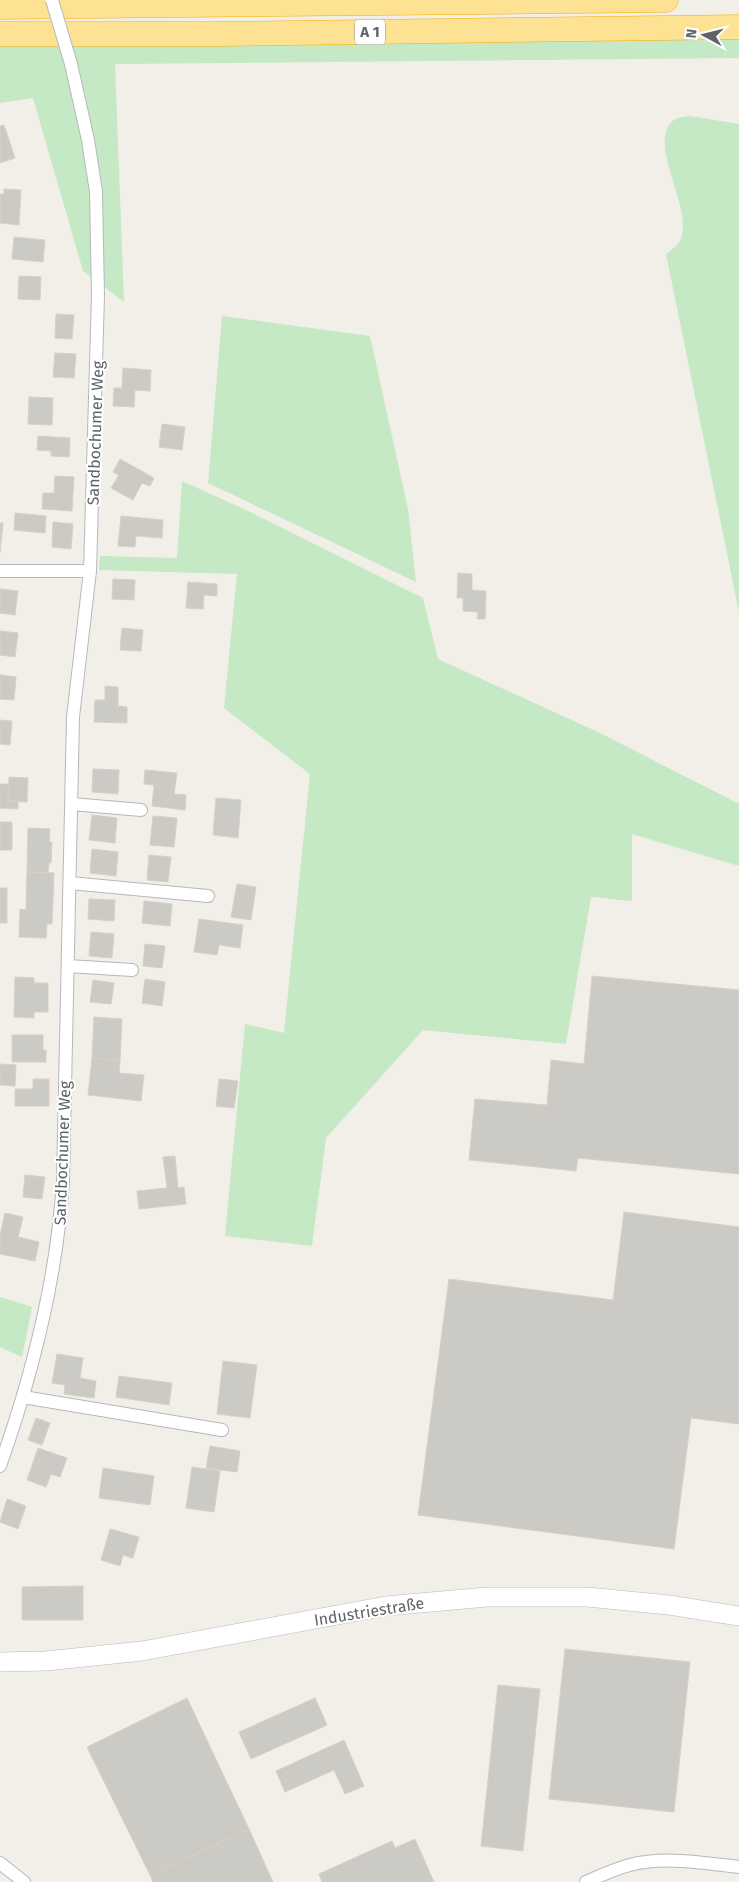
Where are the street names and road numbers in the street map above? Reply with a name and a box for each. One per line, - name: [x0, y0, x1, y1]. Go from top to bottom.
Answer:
- road number: A 1: [355, 20, 385, 44]
- street label: Sandbochumer Weg: [83, 360, 108, 506]
- street label: Sandbochumer Weg: [50, 1080, 75, 1226]
- street label: Industriestraße: [313, 1593, 426, 1630]

